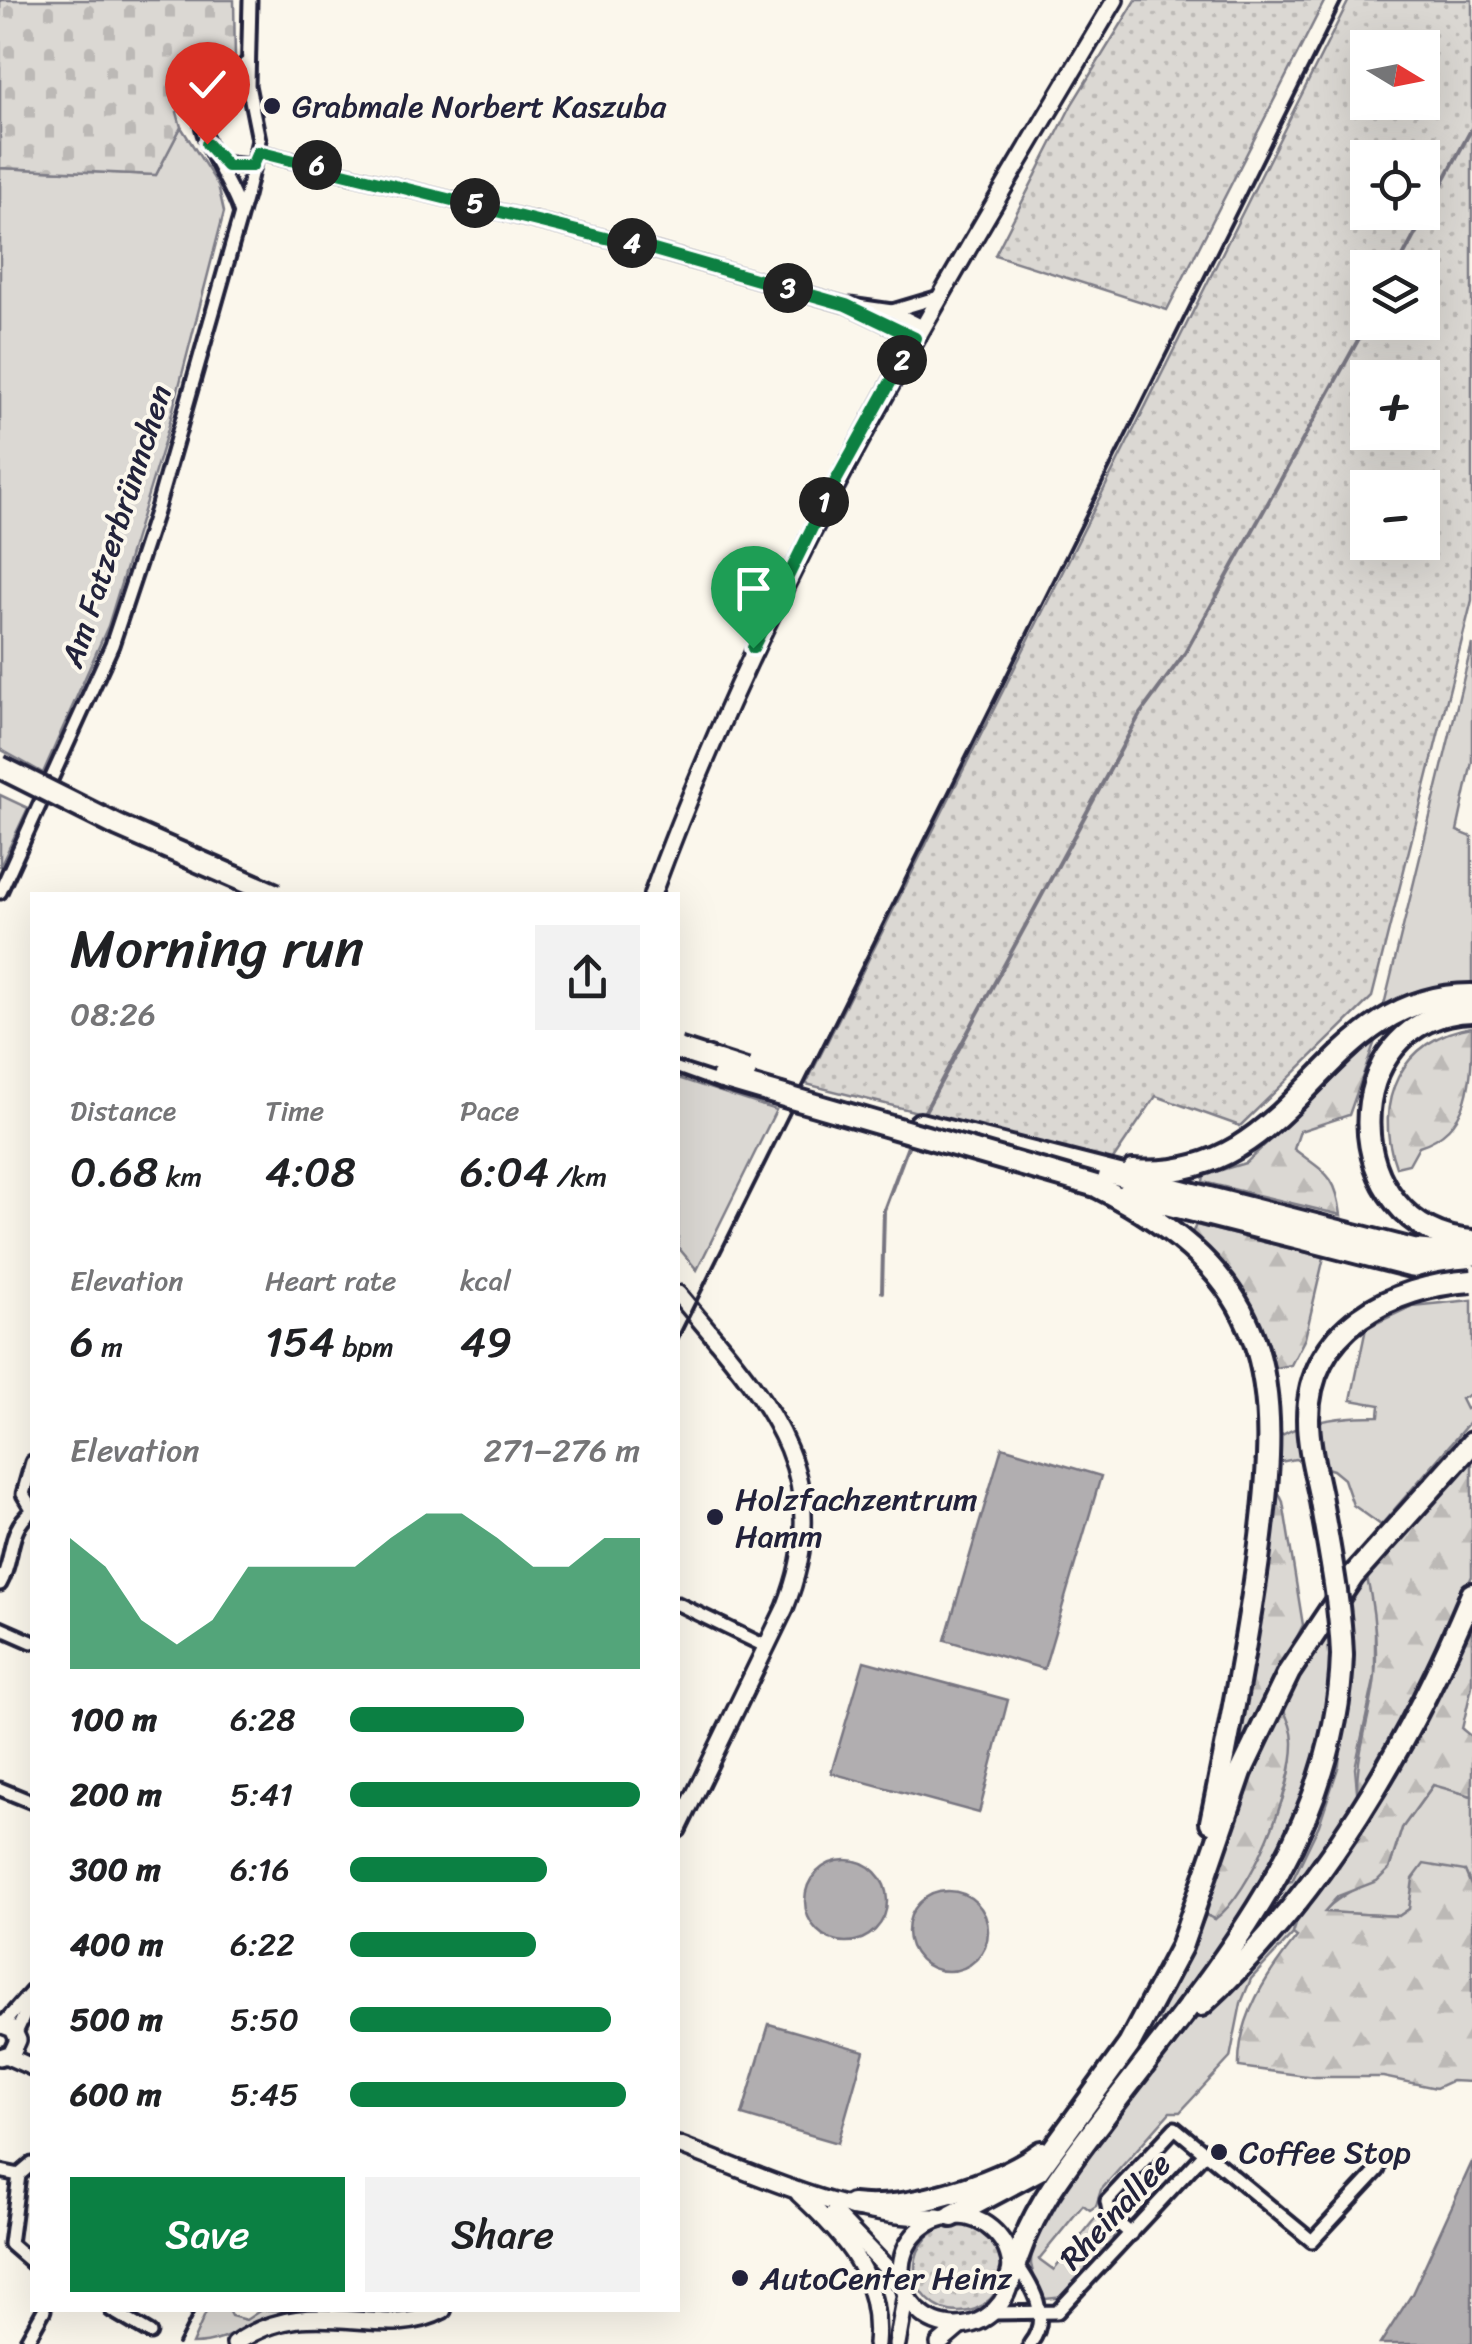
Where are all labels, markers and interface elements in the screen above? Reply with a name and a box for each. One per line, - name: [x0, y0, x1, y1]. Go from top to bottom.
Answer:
- north arrow: [1350, 30, 1440, 120]
- map controls: [1350, 30, 1440, 560]
- pin: [165, 42, 250, 145]
- icon: check: [180, 57, 235, 112]
- place label: Grabmale Norbert Kaszuba: [292, 78, 667, 135]
- marker: Grabmale Norbert Kaszuba: [261, 95, 283, 117]
- pin: 6: [292, 140, 342, 190]
- text: 6: [309, 140, 325, 189]
- button: locate: [1350, 140, 1440, 230]
- pin: 5: [450, 178, 500, 228]
- text: 5: [466, 178, 484, 227]
- pin: 4: [607, 218, 657, 268]
- text: 4: [623, 218, 641, 267]
- button: layers: [1350, 250, 1440, 340]
- pin: 3: [763, 263, 813, 313]
- text: 3: [780, 263, 796, 312]
- pin: 2: [877, 335, 927, 385]
- text: 2: [894, 335, 910, 384]
- button: +: [1350, 360, 1440, 450]
- street label: Am Fatzerbrünnchen: [44, 377, 189, 676]
- button: −: [1350, 470, 1440, 560]
- pin: 1: [799, 477, 849, 527]
- text: 1: [818, 477, 830, 526]
- pin: [711, 546, 796, 649]
- icon: arrive: [726, 561, 781, 616]
- text: Morning run: [70, 900, 364, 997]
- button: share: [535, 925, 640, 1030]
- text: 08:26: [70, 986, 156, 1043]
- text: Distance: [70, 1086, 176, 1135]
- text: Time: [265, 1086, 324, 1135]
- text: Pace: [460, 1086, 519, 1135]
- text: 0.68: [70, 1135, 158, 1209]
- text: 4:08: [265, 1135, 356, 1209]
- text: 6:04: [460, 1135, 549, 1209]
- text: km: [158, 1152, 202, 1201]
- text: /km: [549, 1152, 607, 1201]
- text: Elevation: [70, 1256, 183, 1305]
- text: Heart rate: [265, 1256, 396, 1305]
- text: kcal: [460, 1256, 511, 1305]
- text: 6: [70, 1305, 94, 1379]
- text: 154: [265, 1305, 335, 1379]
- text: 49: [460, 1305, 512, 1379]
- text: m: [94, 1322, 123, 1371]
- text: bpm: [335, 1322, 394, 1371]
- text: Elevation: [70, 1422, 200, 1479]
- text: 271–276 m: [484, 1422, 640, 1479]
- place label: Holzfachzentrum Hamm: [735, 1471, 978, 1565]
- marker: Holzfachzentrum Hamm: [704, 1506, 726, 1528]
- text: 100 m: [70, 1691, 157, 1748]
- text: 6:28: [230, 1691, 296, 1748]
- text: 200 m: [70, 1766, 162, 1823]
- text: 5:41: [230, 1766, 293, 1823]
- text: 300 m: [70, 1841, 161, 1898]
- text: 6:16: [230, 1841, 290, 1898]
- text: 400 m: [70, 1916, 163, 1973]
- text: 6:22: [230, 1916, 295, 1973]
- text: 500 m: [70, 1991, 163, 2048]
- text: 5:50: [230, 1991, 299, 2048]
- text: 600 m: [70, 2066, 162, 2123]
- text: 5:45: [230, 2066, 299, 2123]
- place label: Coffee Stop: [1239, 2124, 1411, 2181]
- street label: Rheinallee: [1045, 2139, 1186, 2284]
- marker: Coffee Stop: [1208, 2141, 1230, 2163]
- button: Save: [70, 2177, 345, 2292]
- button: Share: [365, 2177, 640, 2292]
- place label: AutoCenter Heinz: [759, 2250, 1013, 2307]
- marker: AutoCenter Heinz: [729, 2267, 751, 2289]

